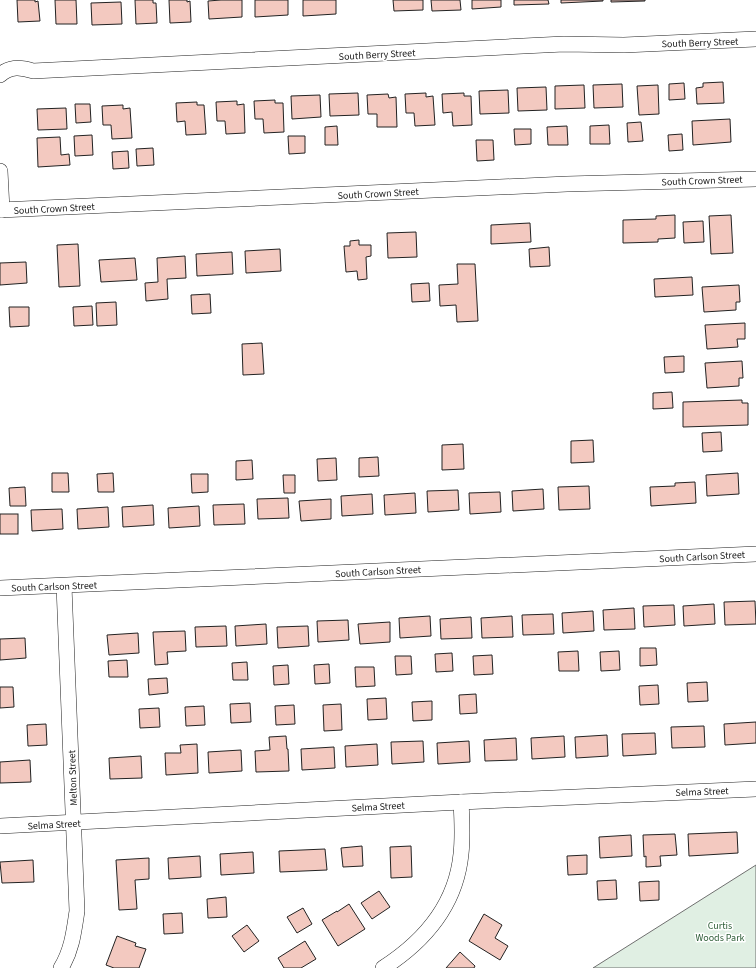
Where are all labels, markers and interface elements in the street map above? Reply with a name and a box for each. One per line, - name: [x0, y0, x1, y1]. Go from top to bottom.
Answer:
- street label: South Berry Street: [661, 35, 739, 51]
- street label: South Berry Street: [338, 46, 416, 64]
- street label: South Crown Street: [661, 173, 743, 189]
- street label: South Crown Street: [337, 185, 420, 203]
- street label: South Crown Street: [13, 200, 96, 218]
- street label: South Carlson Street: [659, 548, 746, 566]
- street label: South Carlson Street: [335, 563, 422, 581]
- street label: South Carlson Street: [11, 578, 98, 595]
- street label: Melton Street: [65, 749, 81, 806]
- street label: Selma Street: [675, 784, 729, 800]
- street label: Selma Street: [351, 799, 406, 815]
- street label: Selma Street: [27, 817, 82, 833]
- park label: Curtis Woods Park: [695, 919, 745, 945]

